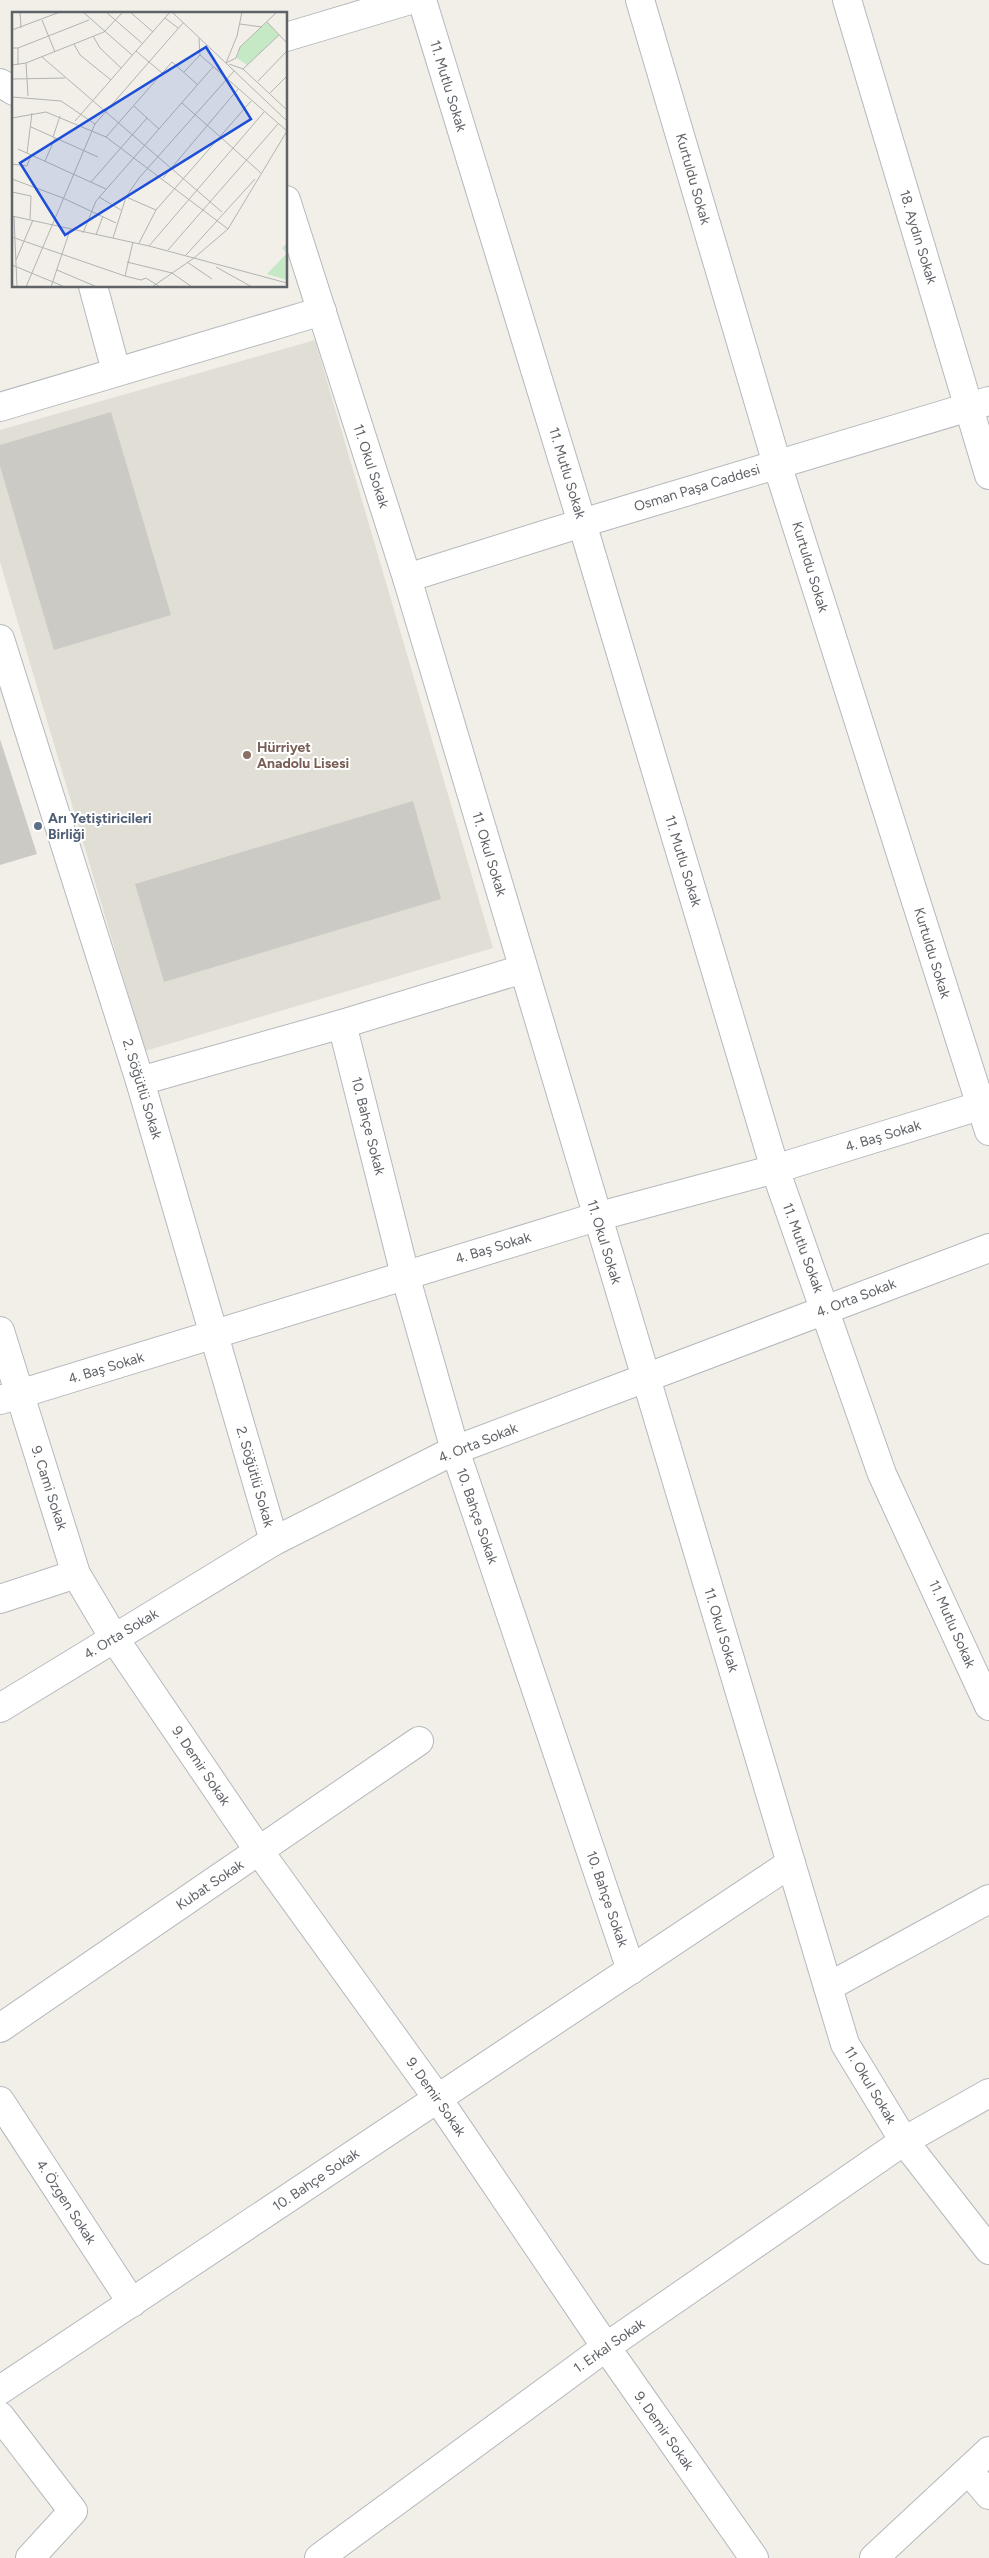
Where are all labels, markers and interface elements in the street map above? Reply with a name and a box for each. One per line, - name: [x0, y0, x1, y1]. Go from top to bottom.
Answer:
- inset map: [12, 12, 288, 288]
- street label: 11. Mutlu Sokak: [426, 38, 470, 134]
- street label: Kurtuldu Sokak: [672, 131, 714, 227]
- street label: 18. Aydın Sokak: [896, 188, 940, 286]
- street label: 11. Okul Sokak: [349, 422, 393, 510]
- street label: 11. Mutlu Sokak: [545, 425, 589, 521]
- street label: Osman Paşa Caddesi: [632, 461, 762, 515]
- street label: Kurtuldu Sokak: [788, 520, 832, 615]
- place label: Hürriyet Anadolu Lisesi: [257, 739, 349, 772]
- marker: Hürriyet Anadolu Lisesi: [241, 749, 253, 761]
- place label: Arı Yetiştiricileri Birliği: [48, 810, 152, 843]
- street label: 11. Okul Sokak: [468, 810, 510, 898]
- street label: 11. Mutlu Sokak: [661, 813, 705, 909]
- marker: Arı Yetiştiricileri Birliği: [32, 820, 44, 832]
- street label: Kurtuldu Sokak: [910, 906, 954, 1001]
- street label: 2. Söğütlü Sokak: [119, 1037, 165, 1141]
- street label: 10. Bahçe Sokak: [348, 1075, 388, 1177]
- street label: 4. Baş Sokak: [843, 1116, 923, 1156]
- street label: 11. Okul Sokak: [583, 1198, 625, 1286]
- street label: 11. Mutlu Sokak: [779, 1201, 827, 1296]
- street label: 4. Baş Sokak: [453, 1228, 533, 1268]
- street label: 4. Orta Sokak: [814, 1275, 898, 1321]
- street label: 4. Baş Sokak: [66, 1348, 146, 1388]
- street label: 4. Orta Sokak: [436, 1419, 520, 1467]
- street label: 2. Söğütlü Sokak: [233, 1425, 278, 1529]
- street label: 9. Cami Sokak: [27, 1444, 71, 1532]
- street label: 10. Bahçe Sokak: [453, 1466, 501, 1567]
- street label: 11. Mutlu Sokak: [925, 1577, 979, 1671]
- street label: 11. Okul Sokak: [700, 1586, 742, 1674]
- street label: 4. Orta Sokak: [81, 1605, 161, 1663]
- street label: 9. Demir Sokak: [168, 1723, 234, 1809]
- street label: 10. Bahçe Sokak: [583, 1849, 631, 1950]
- street label: Kubat Sokak: [173, 1856, 247, 1914]
- street label: 11. Okul Sokak: [840, 2043, 900, 2127]
- street label: 9. Demir Sokak: [403, 2054, 470, 2140]
- street label: 10. Bahçe Sokak: [270, 2145, 363, 2215]
- street label: 4. Özgen Sokak: [32, 2157, 100, 2248]
- street label: 1. Erkal Sokak: [570, 2315, 648, 2377]
- street label: 9. Demir Sokak: [631, 2388, 698, 2474]

